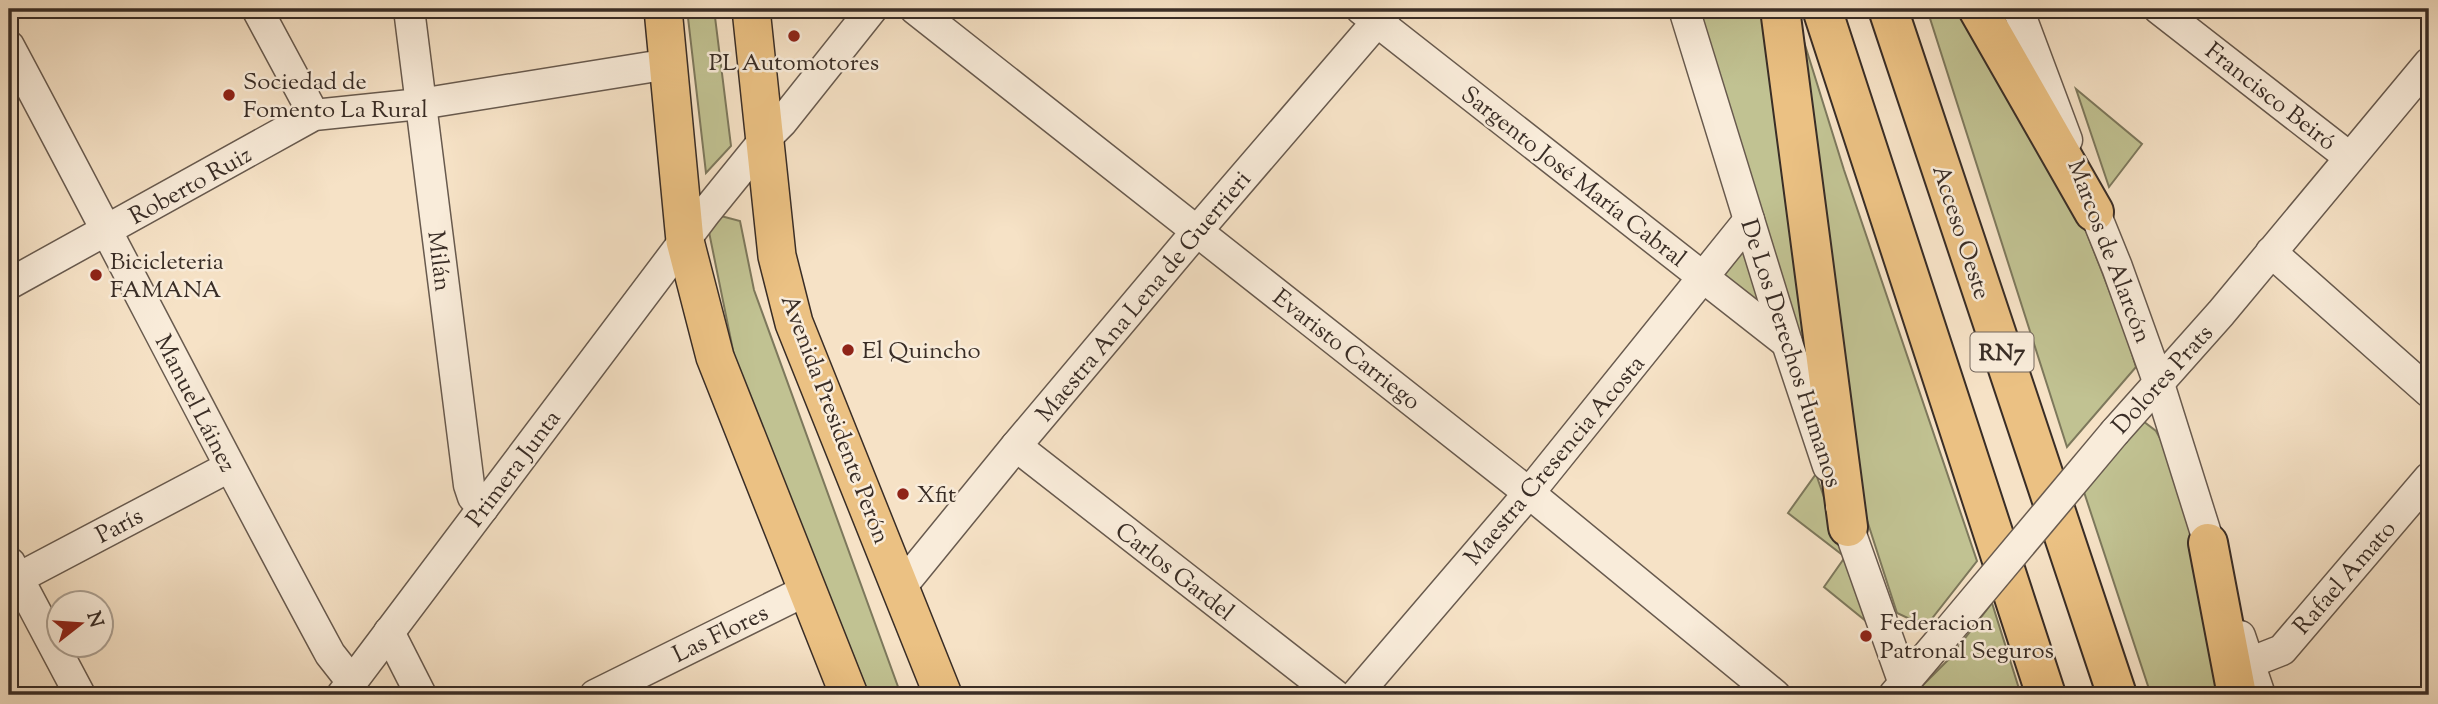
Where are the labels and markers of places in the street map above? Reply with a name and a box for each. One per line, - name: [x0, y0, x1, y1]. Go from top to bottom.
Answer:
- marker: PL Automotores: [786, 28, 802, 44]
- place label: PL Automotores: [709, 47, 879, 81]
- place label: Sociedad de Fomento La Rural: [243, 66, 428, 128]
- marker: Sociedad de Fomento La Rural: [221, 87, 237, 103]
- place label: Bicicleteria FAMANA: [110, 246, 224, 308]
- marker: Bicicleteria FAMANA: [88, 267, 104, 283]
- place label: El Quincho: [862, 335, 981, 369]
- marker: El Quincho: [840, 342, 856, 358]
- place label: Xfit: [917, 479, 956, 513]
- marker: Xfit: [895, 486, 911, 502]
- place label: Federacion Patronal Seguros: [1880, 607, 2054, 669]
- marker: Federacion Patronal Seguros: [1858, 628, 1874, 644]

